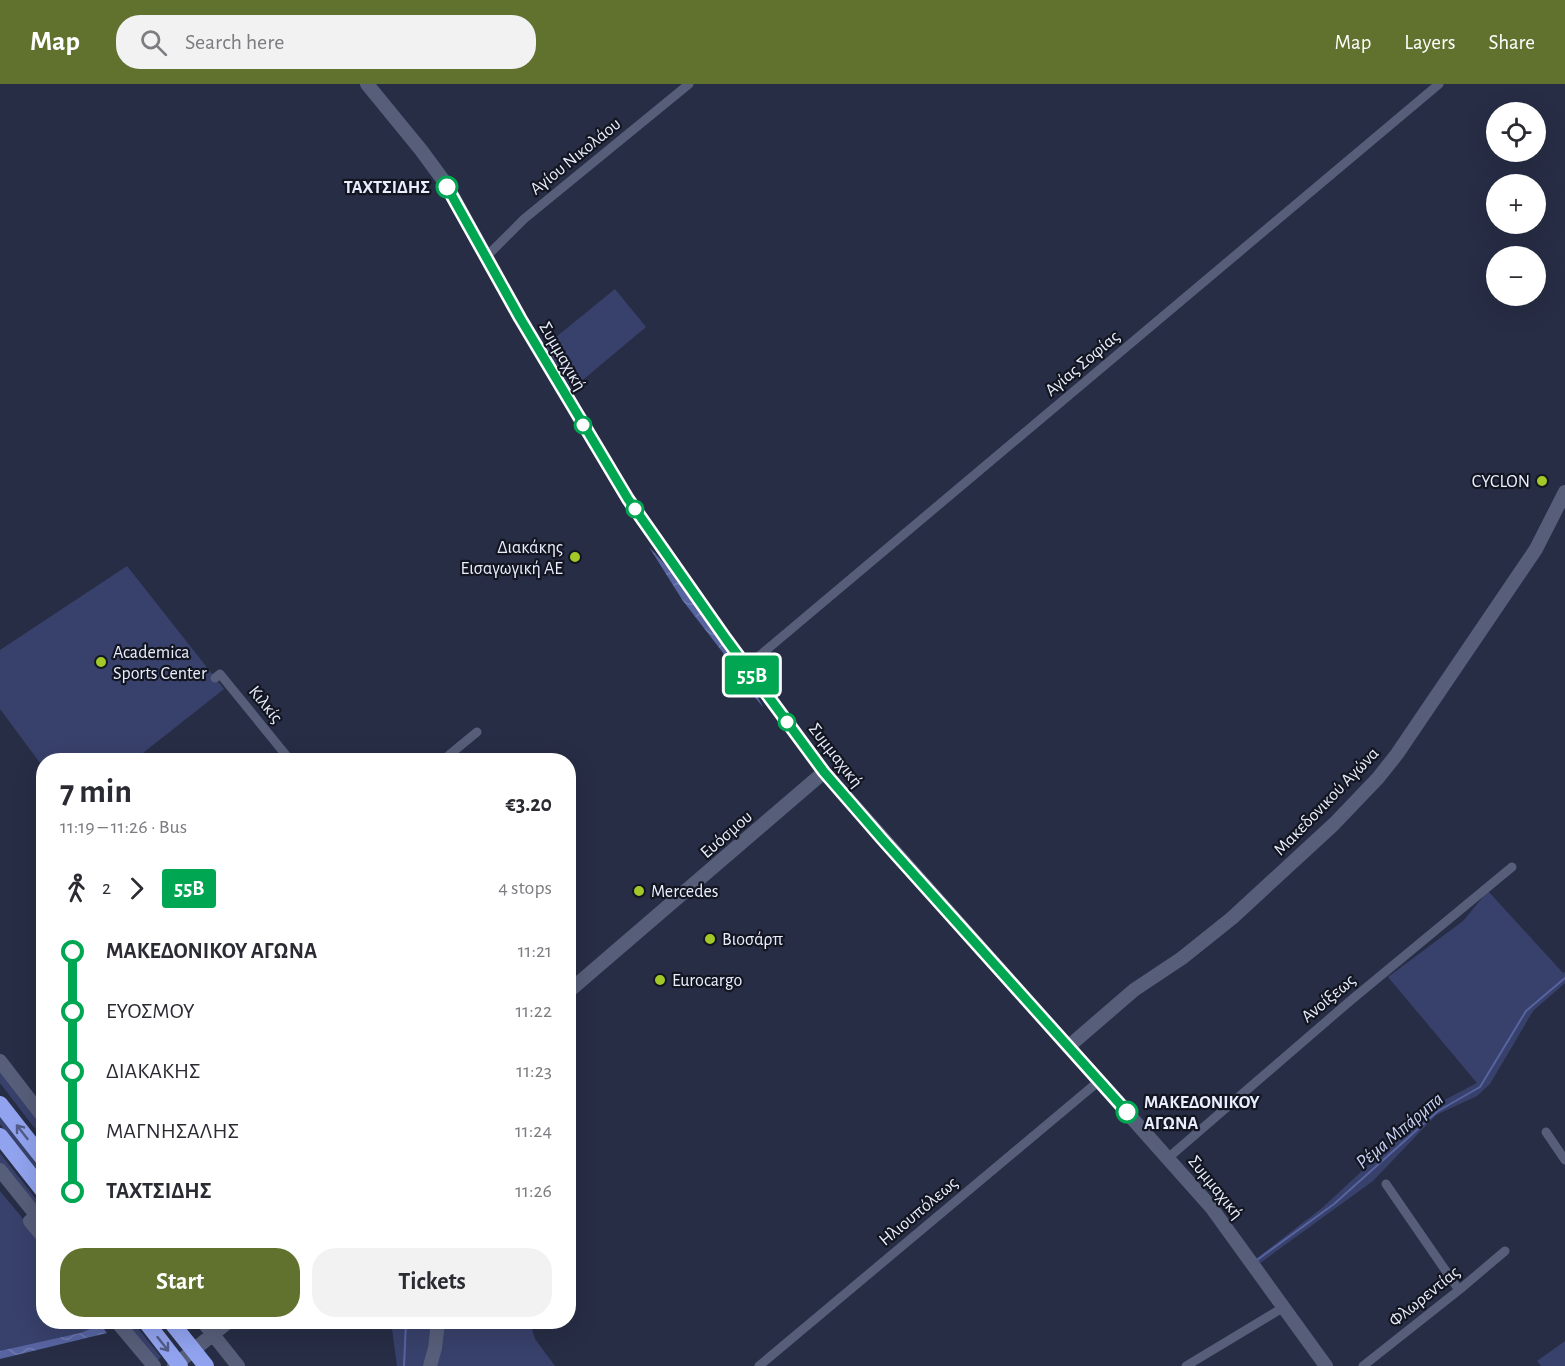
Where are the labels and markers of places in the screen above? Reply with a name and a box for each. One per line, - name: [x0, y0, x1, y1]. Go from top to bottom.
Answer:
- marker: ΤΑΧΤΣΙΔΗΣ: [436, 176, 458, 198]
- place label: ΤΑΧΤΣΙΔΗΣ: [344, 179, 430, 197]
- unlabelled marker: [574, 416, 592, 434]
- place label: CYCLON: [1472, 473, 1530, 491]
- marker: CYCLON: [1535, 474, 1549, 488]
- unlabelled marker: [626, 500, 644, 518]
- place label: Διακάκης Εισαγωγική ΑΕ: [461, 539, 563, 578]
- marker: Διακάκης Εισαγωγική ΑΕ: [568, 550, 582, 564]
- place label: Academica Sports Center: [113, 644, 207, 683]
- marker: Academica Sports Center: [94, 655, 108, 669]
- unlabelled marker: [778, 713, 796, 731]
- place label: Mercedes: [651, 883, 718, 901]
- marker: Mercedes: [632, 884, 646, 898]
- place label: Βιοσάρπ: [722, 931, 783, 949]
- marker: Βιοσάρπ: [703, 932, 717, 946]
- place label: Eurocargo: [672, 972, 742, 990]
- marker: Eurocargo: [653, 973, 667, 987]
- place label: ΜΑΚΕΔΟΝΙΚΟΥ ΑΓΩΝΑ: [1144, 1094, 1261, 1133]
- marker: ΜΑΚΕΔΟΝΙΚΟΥ ΑΓΩΝΑ: [1116, 1101, 1138, 1123]

